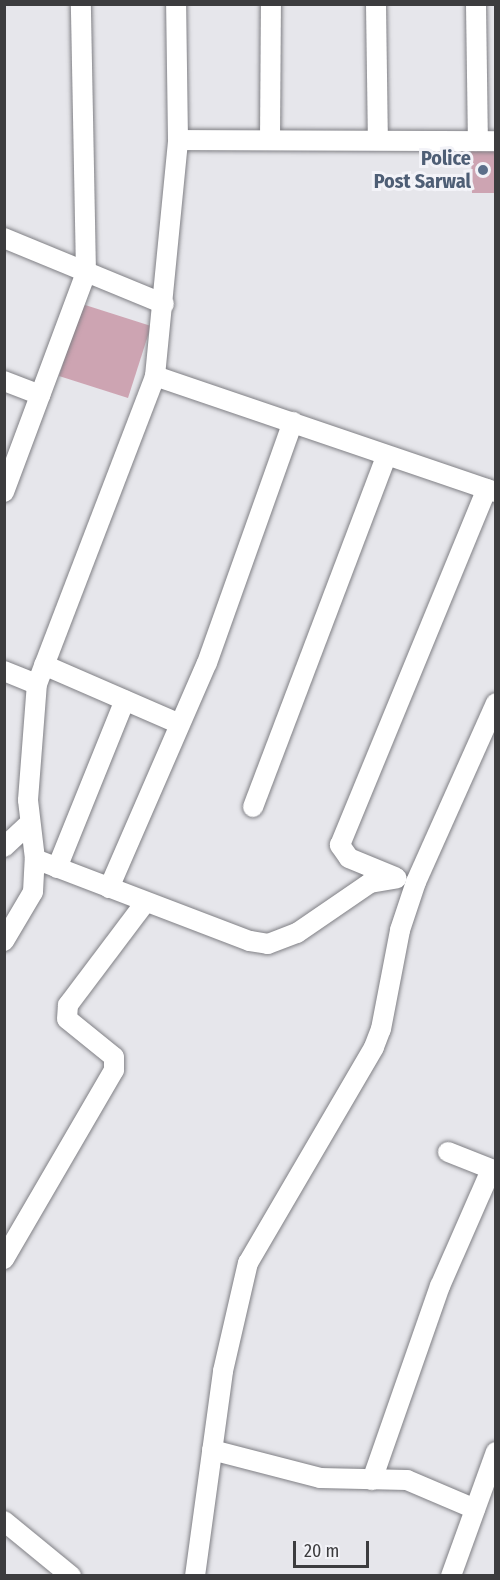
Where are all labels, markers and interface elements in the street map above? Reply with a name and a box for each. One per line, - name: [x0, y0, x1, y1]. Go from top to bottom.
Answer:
- place label: Police Post Sarwal: [374, 146, 471, 193]
- marker: Police Post Sarwal: [476, 163, 490, 177]
- scale bar: [296, 1529, 372, 1567]
- text: 20 m: [304, 1540, 339, 1562]

